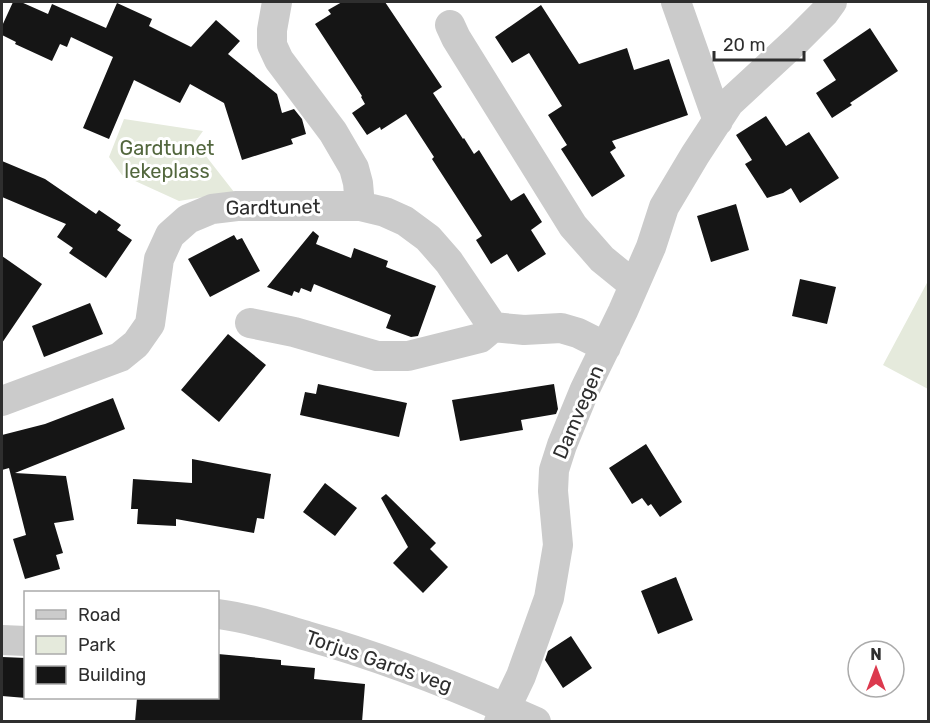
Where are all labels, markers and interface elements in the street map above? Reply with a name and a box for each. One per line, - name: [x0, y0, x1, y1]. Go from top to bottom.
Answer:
- scale bar: [714, 24, 804, 62]
- text: 20 m: [723, 34, 765, 56]
- park label: Gardtunet lekeplass: [120, 136, 215, 183]
- street label: Gardtunet: [225, 194, 321, 220]
- street label: Damvegen: [548, 362, 608, 462]
- legend: [24, 591, 219, 699]
- text: Road: [78, 604, 121, 626]
- street label: Torjus Gards veg: [303, 625, 455, 697]
- text: Park: [78, 634, 116, 656]
- north arrow: [846, 639, 906, 699]
- text: N: [870, 645, 882, 664]
- text: Building: [78, 664, 146, 686]

